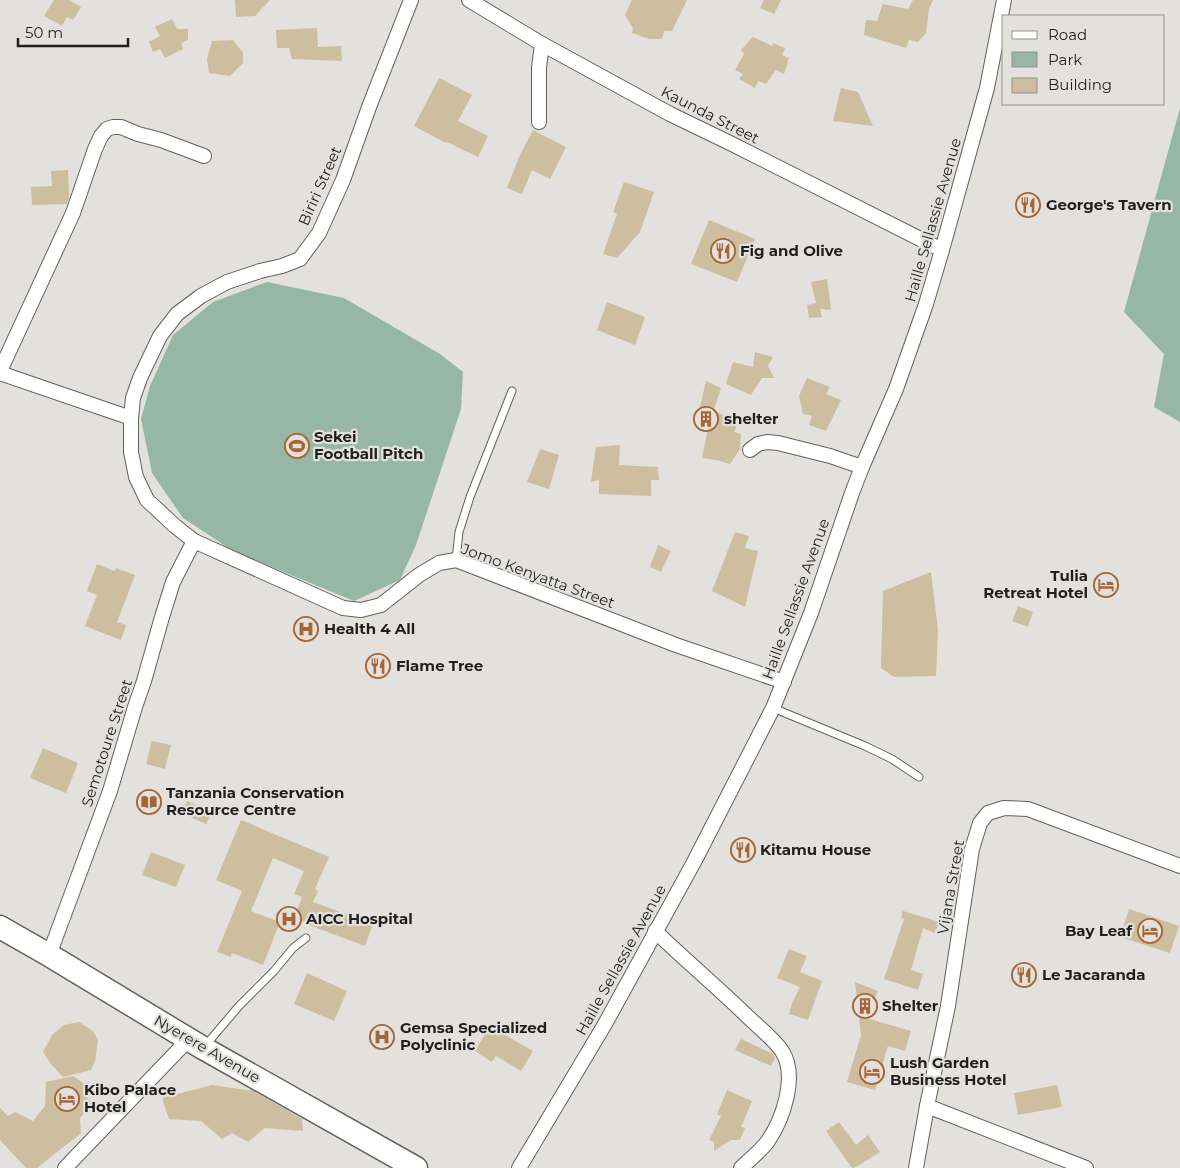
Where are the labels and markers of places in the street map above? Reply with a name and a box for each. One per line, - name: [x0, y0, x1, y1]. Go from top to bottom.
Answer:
- restaurant icon: George's Tavern: [1015, 192, 1041, 218]
- place label: George's Tavern: [1046, 195, 1172, 214]
- restaurant icon: Fig and Olive: [710, 238, 736, 264]
- place label: Fig and Olive: [740, 241, 843, 260]
- building icon: shelter: [693, 406, 719, 432]
- place label: shelter: [724, 409, 779, 428]
- place label: Sekei Football Pitch: [314, 427, 423, 463]
- sports icon: Sekei Football Pitch: [284, 433, 310, 459]
- place label: Tulia Retreat Hotel: [983, 566, 1088, 602]
- hotel icon: Tulia Retreat Hotel: [1093, 572, 1119, 598]
- hospital icon: Health 4 All: [293, 616, 319, 642]
- place label: Health 4 All: [324, 619, 415, 638]
- restaurant icon: Flame Tree: [365, 653, 391, 679]
- place label: Flame Tree: [396, 656, 483, 675]
- place label: Tanzania Conservation Resource Centre: [166, 783, 344, 819]
- library icon: Tanzania Conservation Resource Centre: [136, 789, 162, 815]
- restaurant icon: Kitamu House: [730, 837, 756, 863]
- place label: Kitamu House: [760, 840, 871, 859]
- hospital icon: AICC Hospital: [276, 906, 302, 932]
- place label: AICC Hospital: [305, 909, 413, 928]
- hotel icon: Bay Leaf: [1137, 918, 1163, 944]
- place label: Bay Leaf: [1065, 921, 1133, 940]
- restaurant icon: Le Jacaranda: [1011, 962, 1037, 988]
- place label: Le Jacaranda: [1042, 965, 1145, 984]
- building icon: Shelter: [852, 993, 878, 1019]
- place label: Shelter: [882, 996, 939, 1015]
- place label: Gemsa Specialized Polyclinic: [400, 1018, 547, 1054]
- hospital icon: Gemsa Specialized Polyclinic: [369, 1024, 395, 1050]
- place label: Lush Garden Business Hotel: [890, 1053, 1007, 1089]
- hotel icon: Lush Garden Business Hotel: [859, 1059, 885, 1085]
- place label: Kibo Palace Hotel: [84, 1080, 176, 1116]
- hotel icon: Kibo Palace Hotel: [54, 1086, 80, 1112]

